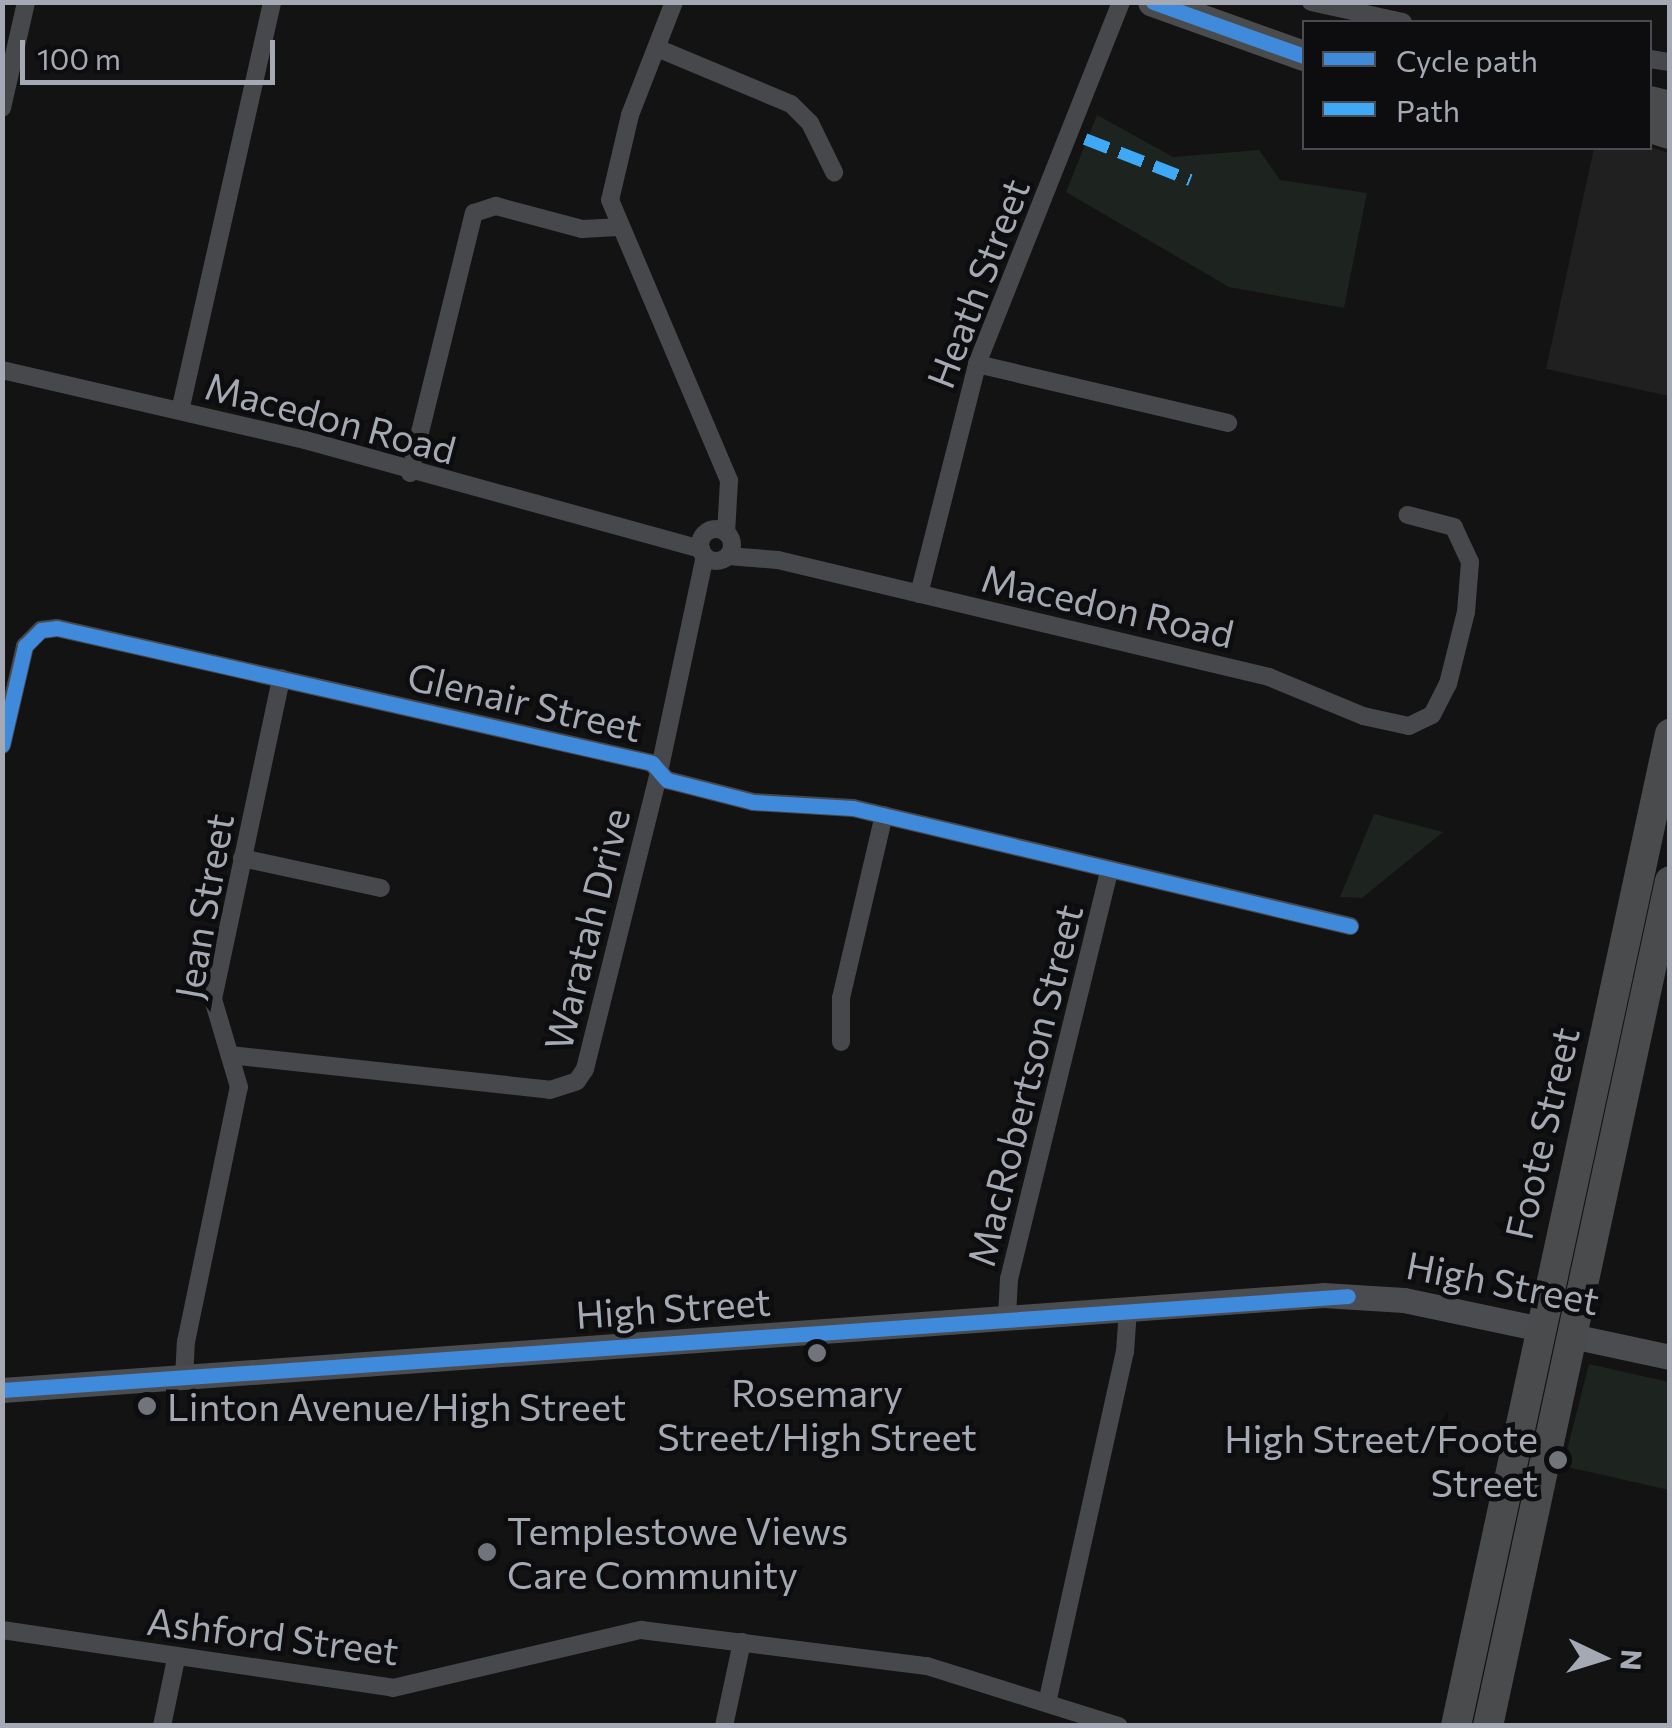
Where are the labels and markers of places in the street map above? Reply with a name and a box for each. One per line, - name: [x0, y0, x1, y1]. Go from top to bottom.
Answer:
- marker: Rosemary Street/High Street: [806, 1342, 828, 1364]
- place label: Rosemary Street/High Street: [657, 1369, 977, 1458]
- place label: Linton Avenue/High Street: [167, 1383, 626, 1429]
- marker: Linton Avenue/High Street: [136, 1395, 158, 1417]
- place label: High Street/Foote Street: [1224, 1415, 1538, 1505]
- marker: High Street/Foote Street: [1547, 1449, 1569, 1471]
- place label: Templestowe Views Care Community: [507, 1507, 848, 1596]
- marker: Templestowe Views Care Community: [476, 1541, 498, 1563]

